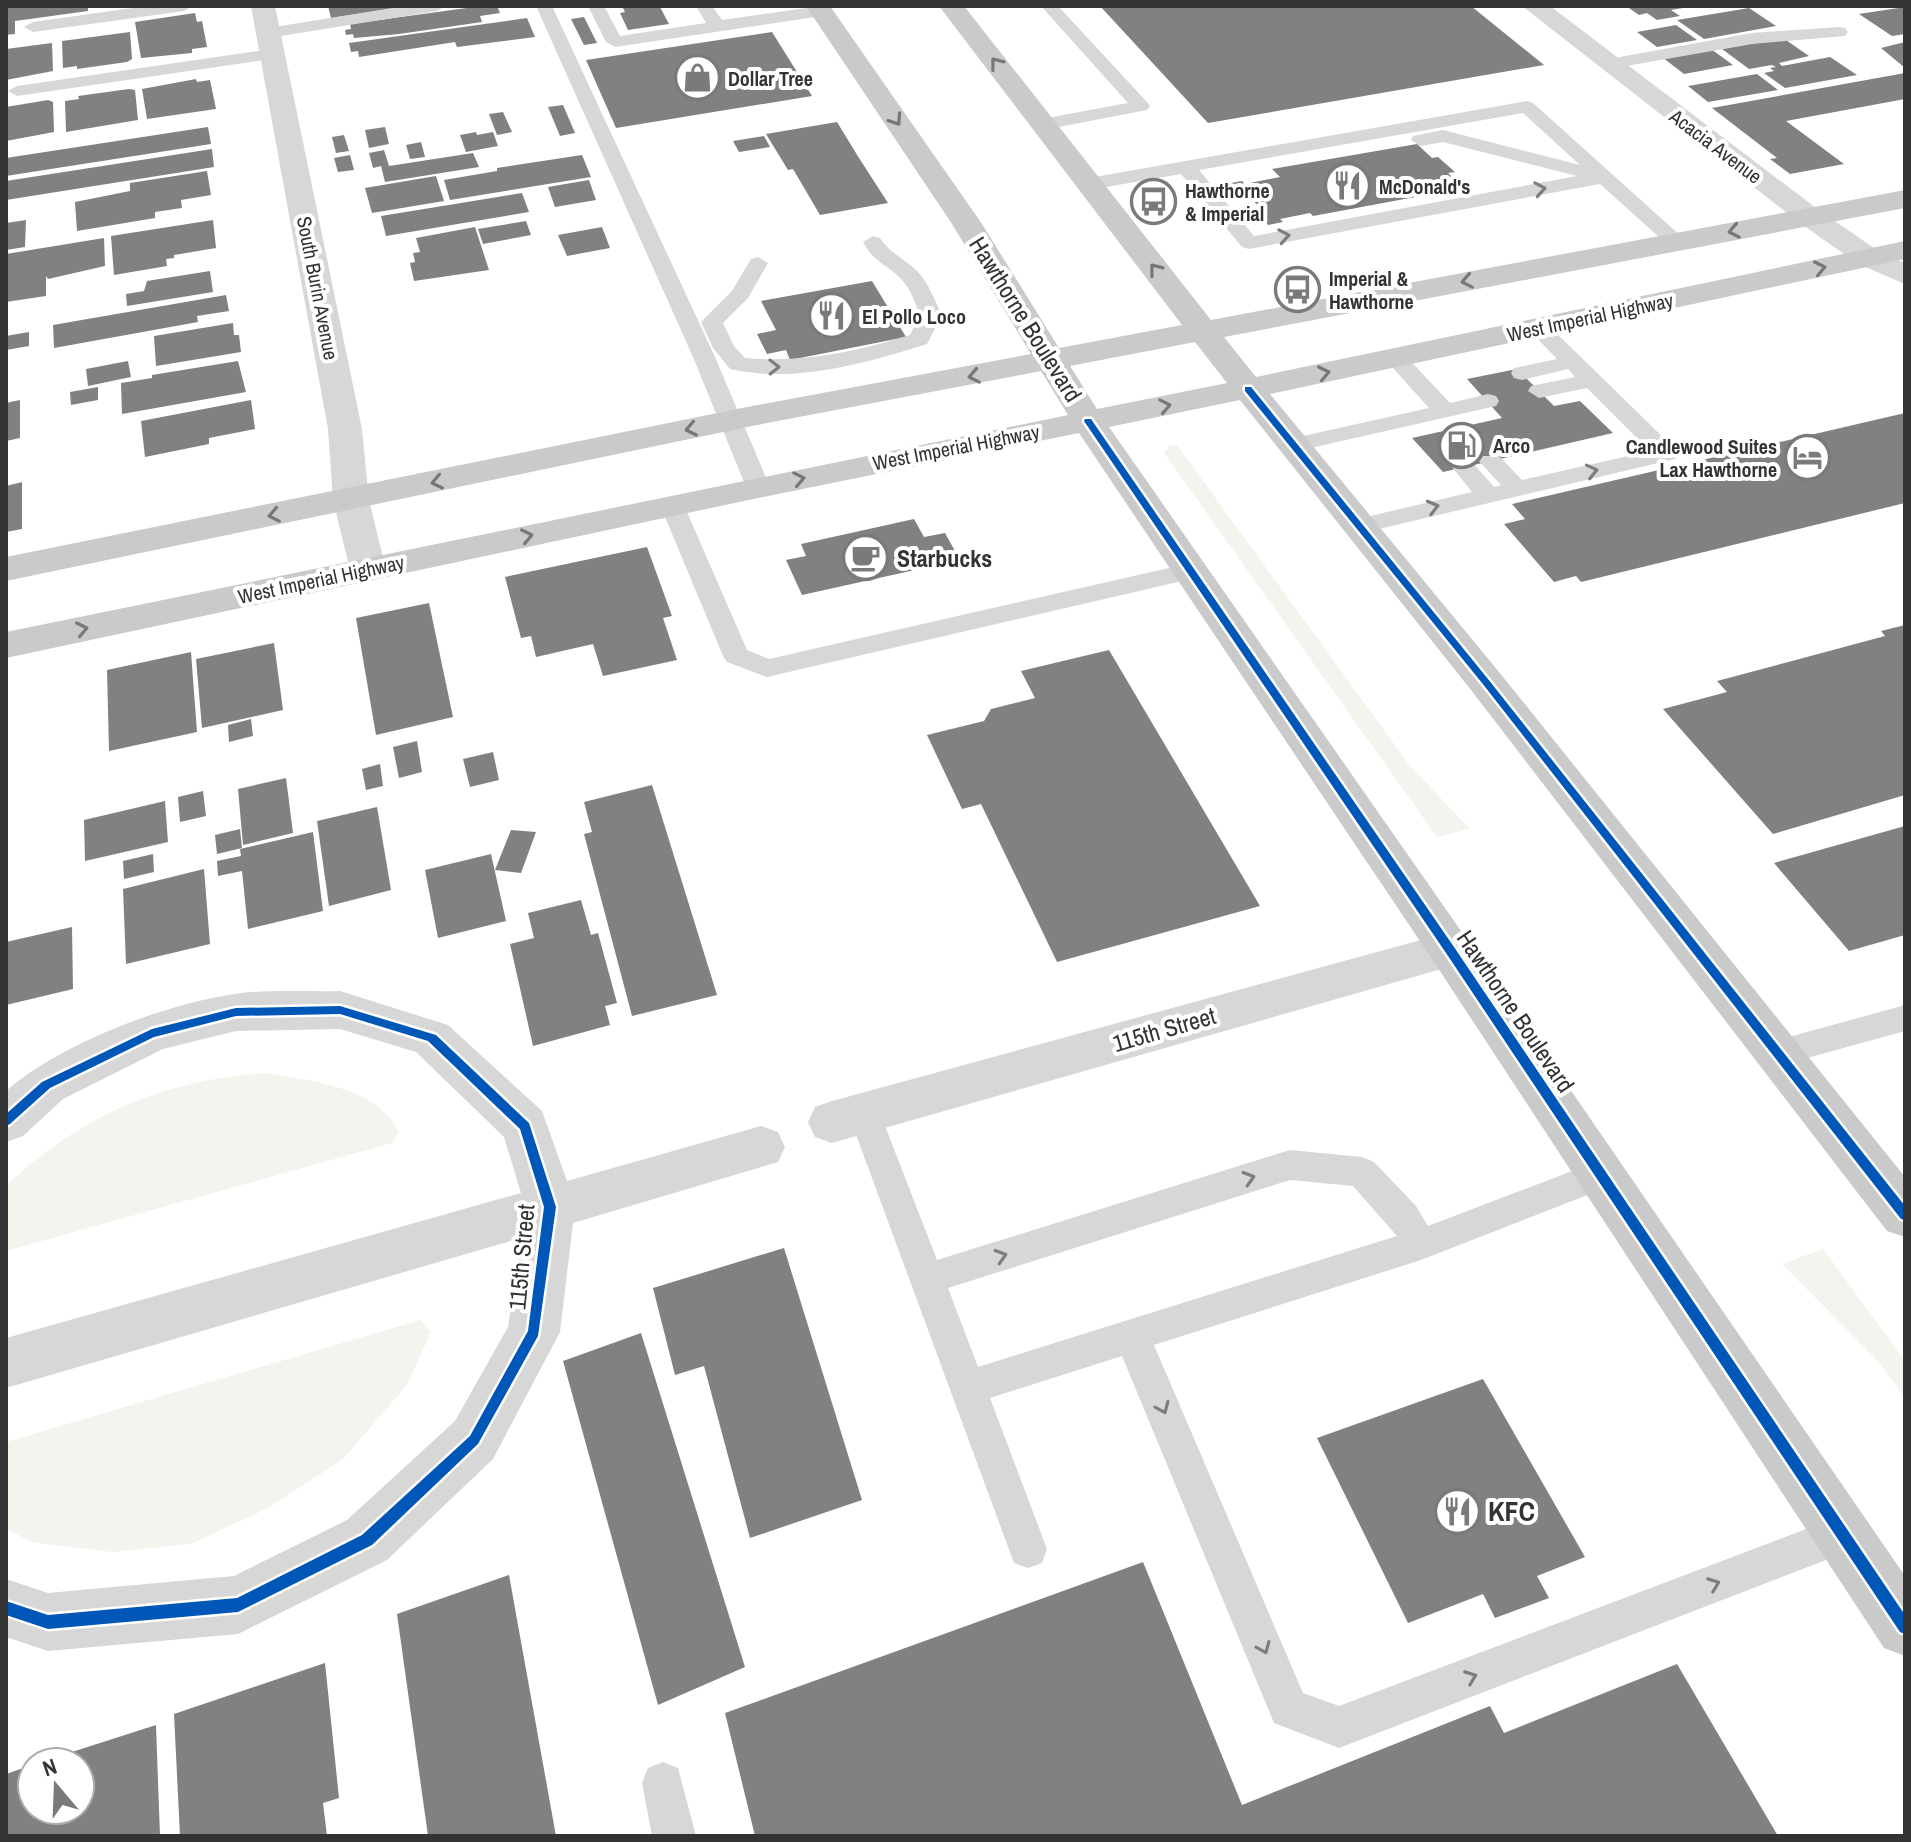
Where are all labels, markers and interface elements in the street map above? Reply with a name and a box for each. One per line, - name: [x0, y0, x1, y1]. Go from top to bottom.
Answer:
- shop icon: Dollar Tree: [673, 54, 721, 102]
- one-way arrow: [991, 58, 1006, 73]
- place label: Dollar Tree: [728, 65, 813, 92]
- street label: Acacia Avenue: [1663, 102, 1768, 190]
- one-way arrow: [886, 111, 901, 126]
- restaurant icon: McDonald's: [1324, 162, 1372, 210]
- place label: McDonald's: [1379, 173, 1470, 200]
- bus stop icon: Hawthorne & Imperial: [1130, 177, 1178, 225]
- place label: Hawthorne & Imperial: [1185, 177, 1270, 227]
- one-way arrow: [1533, 182, 1546, 199]
- street label: South Burin Avenue: [291, 214, 345, 362]
- one-way arrow: [1727, 222, 1740, 239]
- one-way arrow: [1277, 229, 1291, 246]
- street label: Hawthorne Boulevard: [962, 230, 1090, 408]
- one-way arrow: [1813, 260, 1826, 277]
- one-way arrow: [1150, 263, 1164, 278]
- place label: Imperial & Hawthorne: [1329, 265, 1414, 315]
- bus stop icon: Imperial & Hawthorne: [1274, 266, 1322, 314]
- one-way arrow: [1461, 272, 1474, 289]
- street label: West Imperial Highway: [1504, 286, 1676, 348]
- restaurant icon: El Pollo Loco: [807, 292, 855, 340]
- place label: El Pollo Loco: [862, 303, 966, 330]
- one-way arrow: [768, 358, 781, 376]
- one-way arrow: [1317, 365, 1331, 382]
- one-way arrow: [968, 367, 982, 384]
- one-way arrow: [1158, 398, 1171, 415]
- street label: West Imperial Highway: [870, 417, 1042, 476]
- one-way arrow: [685, 420, 699, 437]
- fuel station icon: Arco: [1438, 421, 1486, 469]
- place label: Arco: [1493, 432, 1530, 459]
- place label: Candlewood Suites Lax Hawthorne: [1626, 433, 1777, 483]
- hotel icon: Candlewood Suites Lax Hawthorne: [1784, 434, 1832, 482]
- one-way arrow: [1584, 463, 1598, 480]
- one-way arrow: [792, 471, 806, 488]
- one-way arrow: [430, 473, 444, 490]
- one-way arrow: [1426, 500, 1440, 517]
- one-way arrow: [268, 506, 282, 523]
- one-way arrow: [519, 528, 533, 545]
- cafe icon: Starbucks: [842, 534, 890, 582]
- place label: Starbucks: [897, 542, 992, 574]
- street label: West Imperial Highway: [235, 548, 407, 610]
- one-way arrow: [75, 621, 89, 638]
- street label: Hawthorne Boulevard: [1450, 924, 1582, 1098]
- street label: 115th Street: [1109, 999, 1220, 1059]
- one-way arrow: [1241, 1171, 1255, 1187]
- street label: 115th Street: [500, 1202, 542, 1311]
- one-way arrow: [993, 1249, 1007, 1265]
- one-way arrow: [1153, 1400, 1169, 1415]
- restaurant icon: KFC: [1433, 1487, 1481, 1535]
- place label: KFC: [1488, 1492, 1535, 1530]
- one-way arrow: [1706, 1577, 1720, 1594]
- one-way arrow: [1254, 1640, 1270, 1654]
- one-way arrow: [1463, 1670, 1477, 1687]
- north arrow: [16, 1746, 96, 1826]
- text: N: [38, 1751, 61, 1783]

